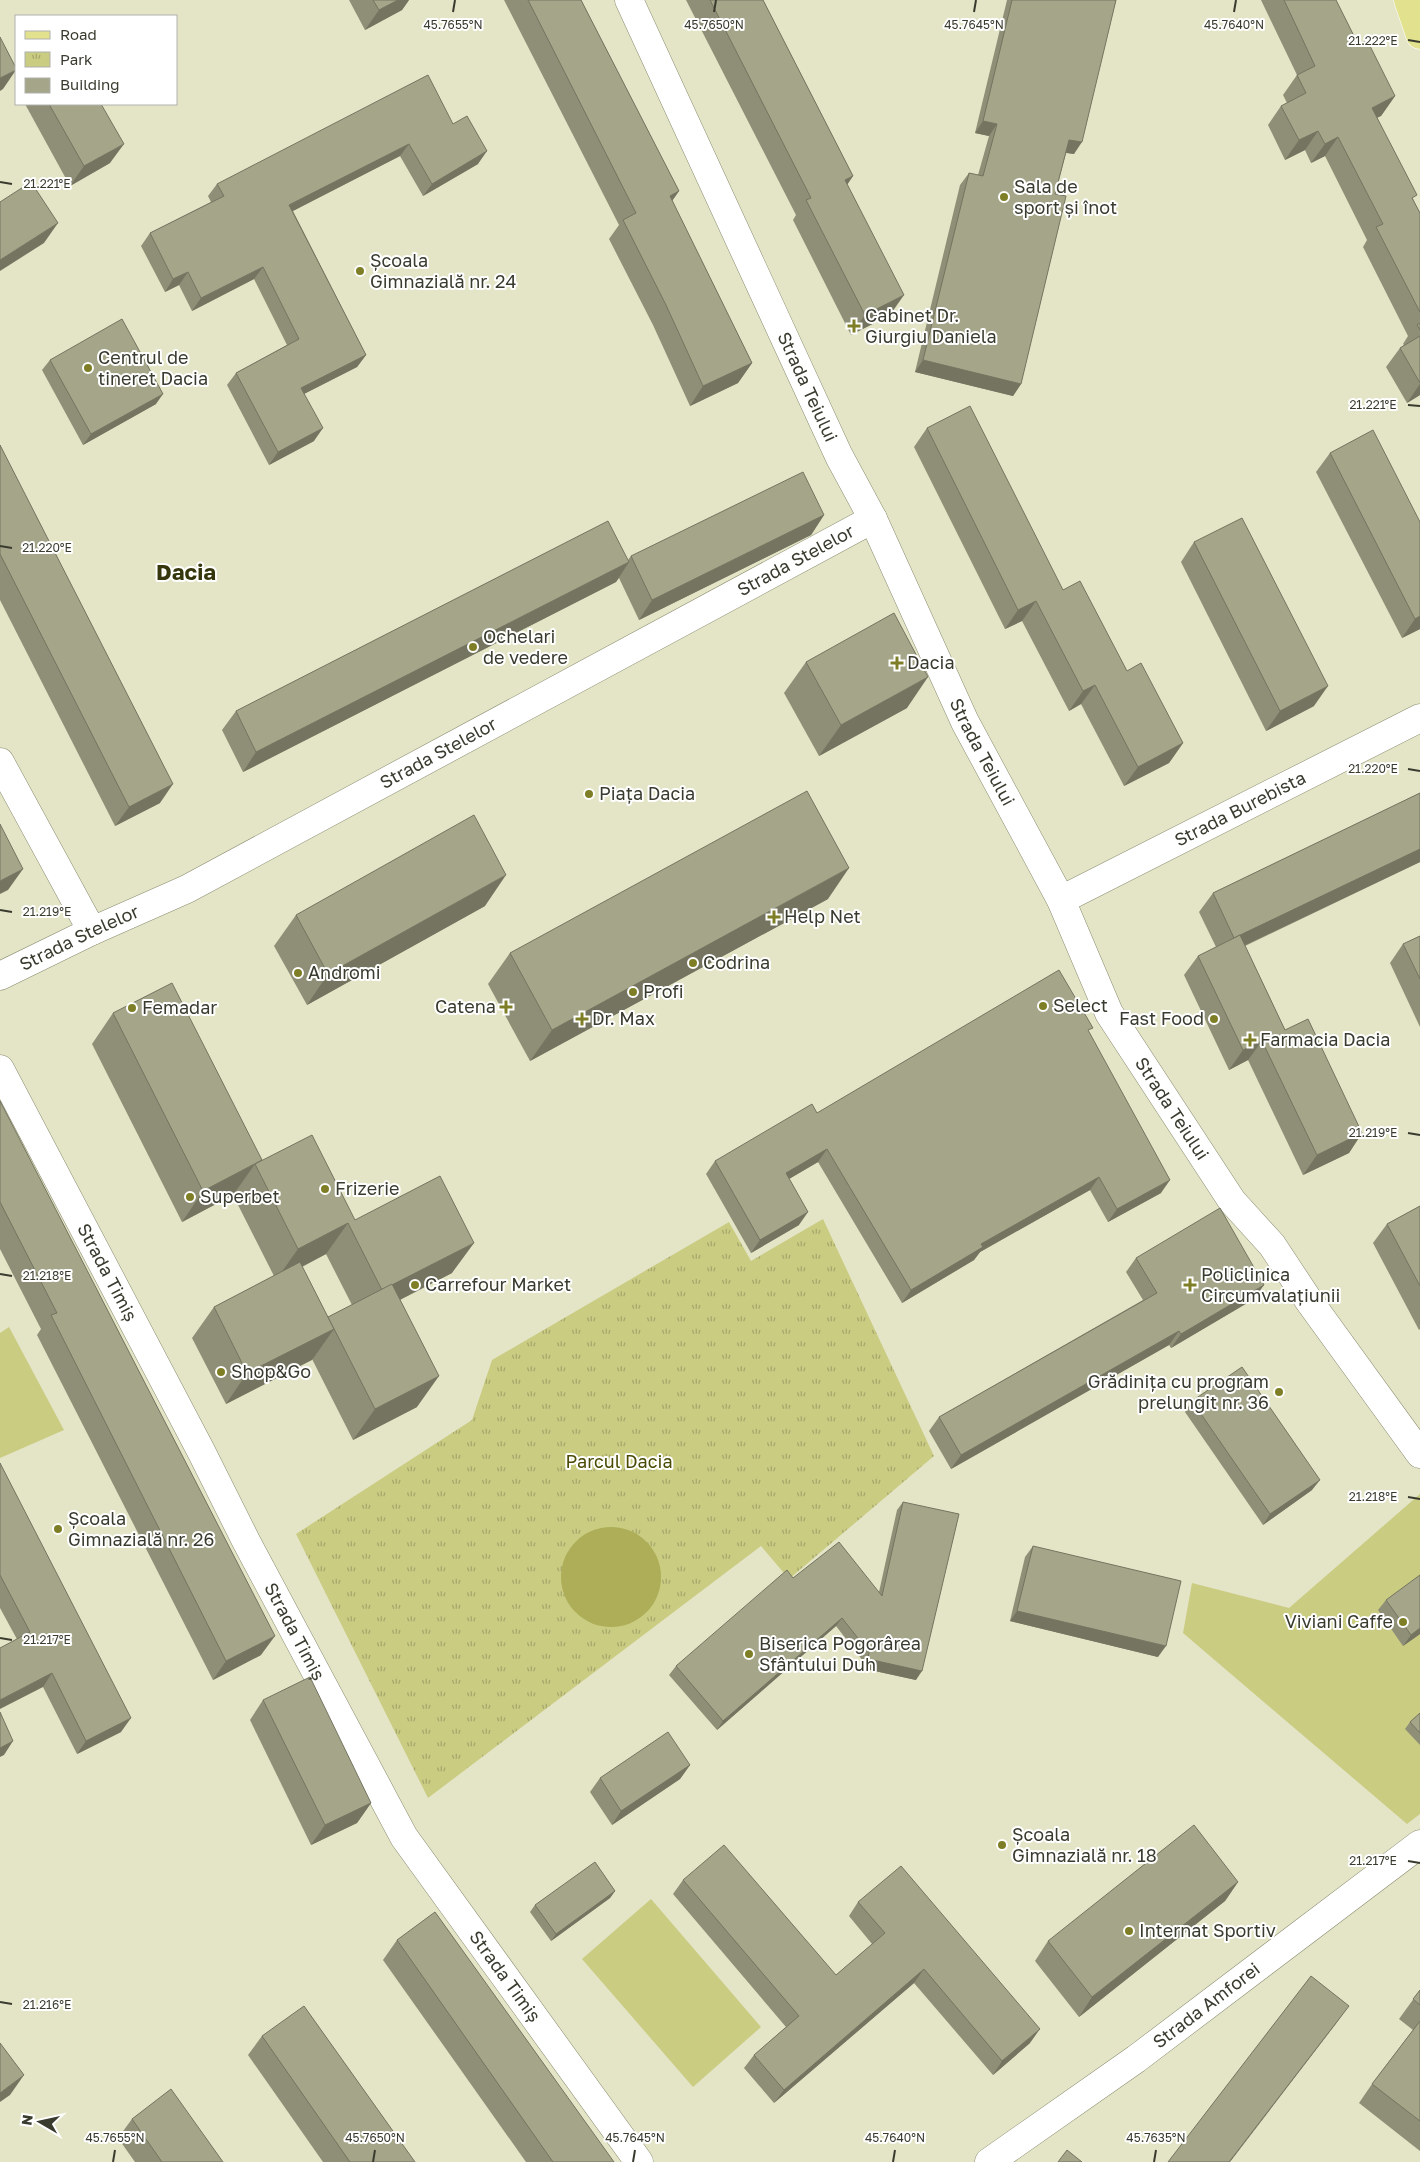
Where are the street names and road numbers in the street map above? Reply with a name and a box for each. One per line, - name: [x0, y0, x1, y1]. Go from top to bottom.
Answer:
- street label: Strada Teiului: [773, 328, 843, 445]
- street label: Strada Stelelor: [733, 519, 858, 600]
- street label: Strada Teiului: [946, 695, 1020, 809]
- street label: Strada Stelelor: [376, 712, 500, 793]
- street label: Strada Burebista: [1171, 766, 1309, 851]
- street label: Strada Stelelor: [16, 900, 142, 975]
- street label: Strada Teiului: [1131, 1053, 1214, 1164]
- street label: Strada Timiș: [73, 1219, 143, 1325]
- street label: Strada Timiș: [260, 1579, 330, 1684]
- street label: Strada Timiș: [465, 1926, 546, 2026]
- street label: Strada Amforei: [1148, 1957, 1264, 2052]

